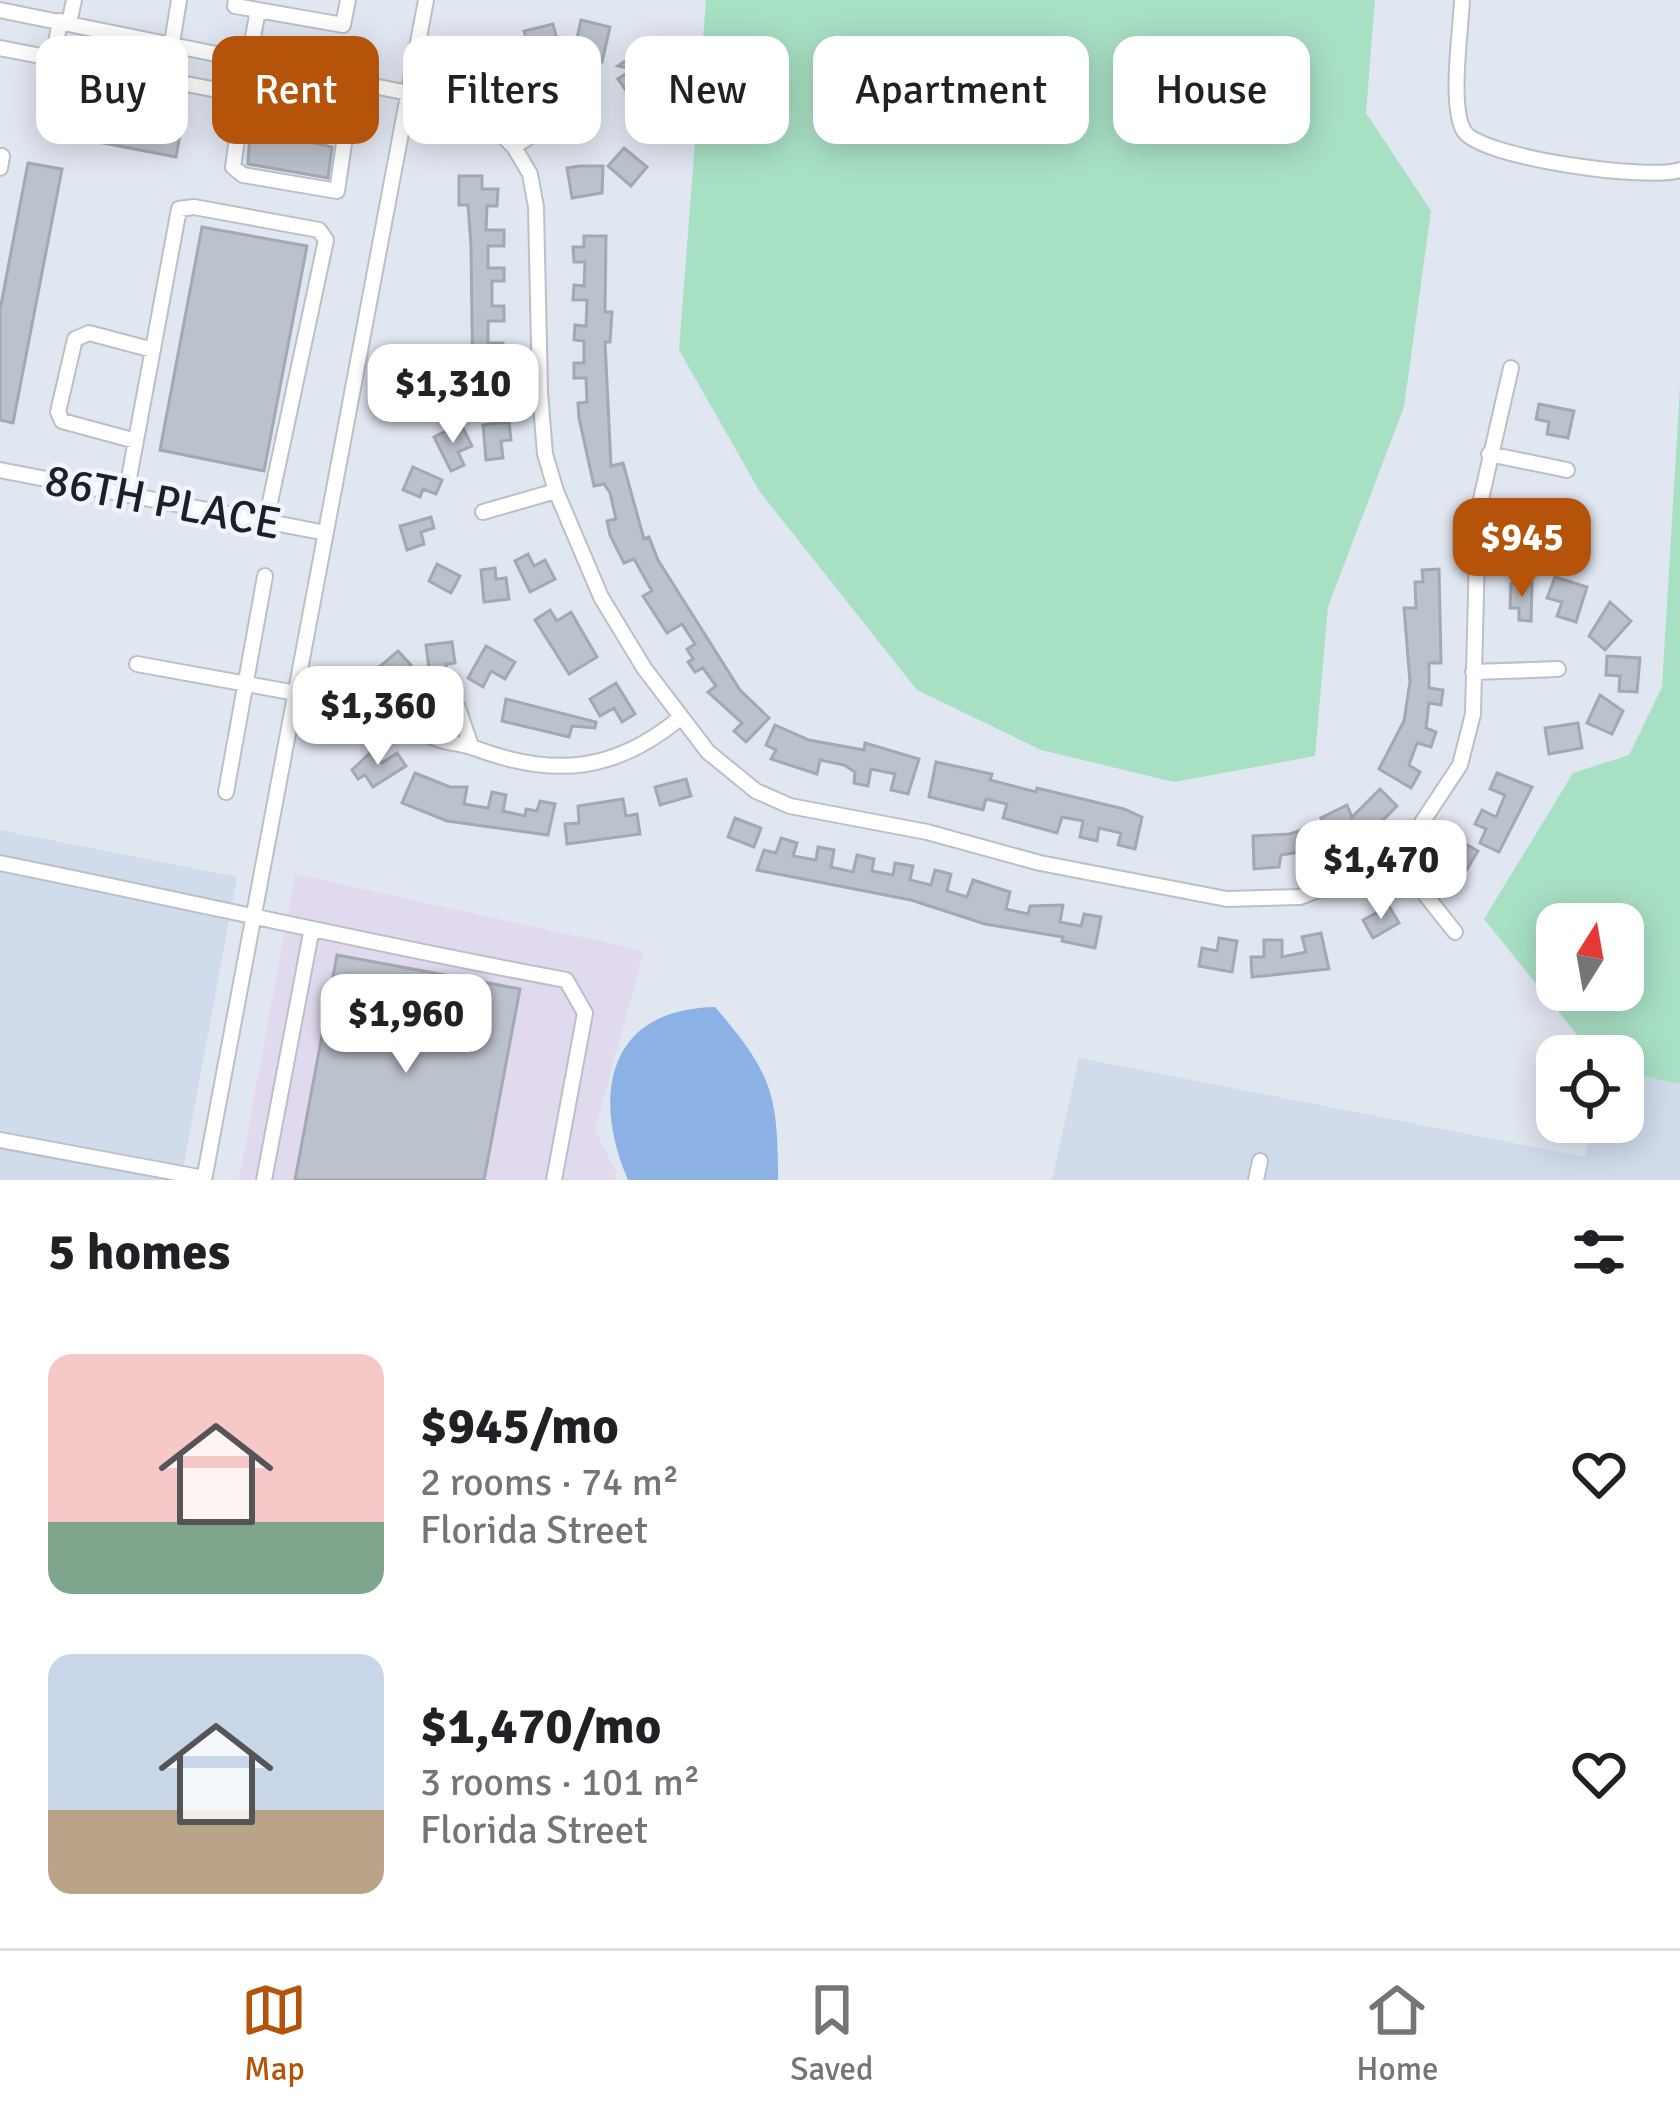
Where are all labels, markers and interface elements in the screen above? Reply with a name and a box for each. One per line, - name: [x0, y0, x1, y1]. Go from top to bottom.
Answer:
- chip: Buy: [36, 36, 188, 144]
- chip: Rent: [212, 36, 379, 144]
- chip: Filters: [403, 36, 601, 144]
- chip: New: [625, 36, 789, 144]
- chip: Apartment: [813, 36, 1089, 144]
- chip: House: [1113, 36, 1310, 144]
- pin: $1,310: [355, 344, 551, 446]
- text: $1,310: [395, 359, 511, 407]
- street label: 86TH PLACE: [40, 452, 286, 552]
- pin: $945: [1451, 498, 1593, 600]
- text: $945: [1480, 513, 1564, 561]
- pin: $1,360: [280, 666, 476, 768]
- text: $1,360: [320, 681, 436, 729]
- pin: $1,470: [1283, 820, 1479, 922]
- text: $1,470: [1323, 835, 1439, 883]
- north arrow: [1536, 903, 1644, 1011]
- map controls: [1536, 903, 1644, 1143]
- pin: $1,960: [308, 974, 504, 1076]
- text: $1,960: [348, 989, 464, 1037]
- button: locate: [1536, 1035, 1644, 1143]
- icon: filters: [1566, 1219, 1632, 1285]
- text: 5 homes: [48, 1221, 230, 1284]
- text: $945/mo: [420, 1395, 619, 1458]
- icon: home: [144, 1402, 288, 1546]
- icon: heart: [1566, 1441, 1632, 1507]
- text: 2 rooms · 74 m²: [420, 1458, 679, 1506]
- text: Florida Street: [420, 1506, 648, 1554]
- text: $1,470/mo: [420, 1695, 661, 1758]
- icon: home: [144, 1702, 288, 1846]
- icon: heart: [1566, 1741, 1632, 1807]
- text: 3 rooms · 101 m²: [420, 1758, 700, 1806]
- text: Florida Street: [420, 1806, 648, 1854]
- tab: Map: [241, 1977, 307, 2090]
- tab: Saved: [790, 1977, 873, 2090]
- tab: Home: [1356, 1977, 1439, 2090]

